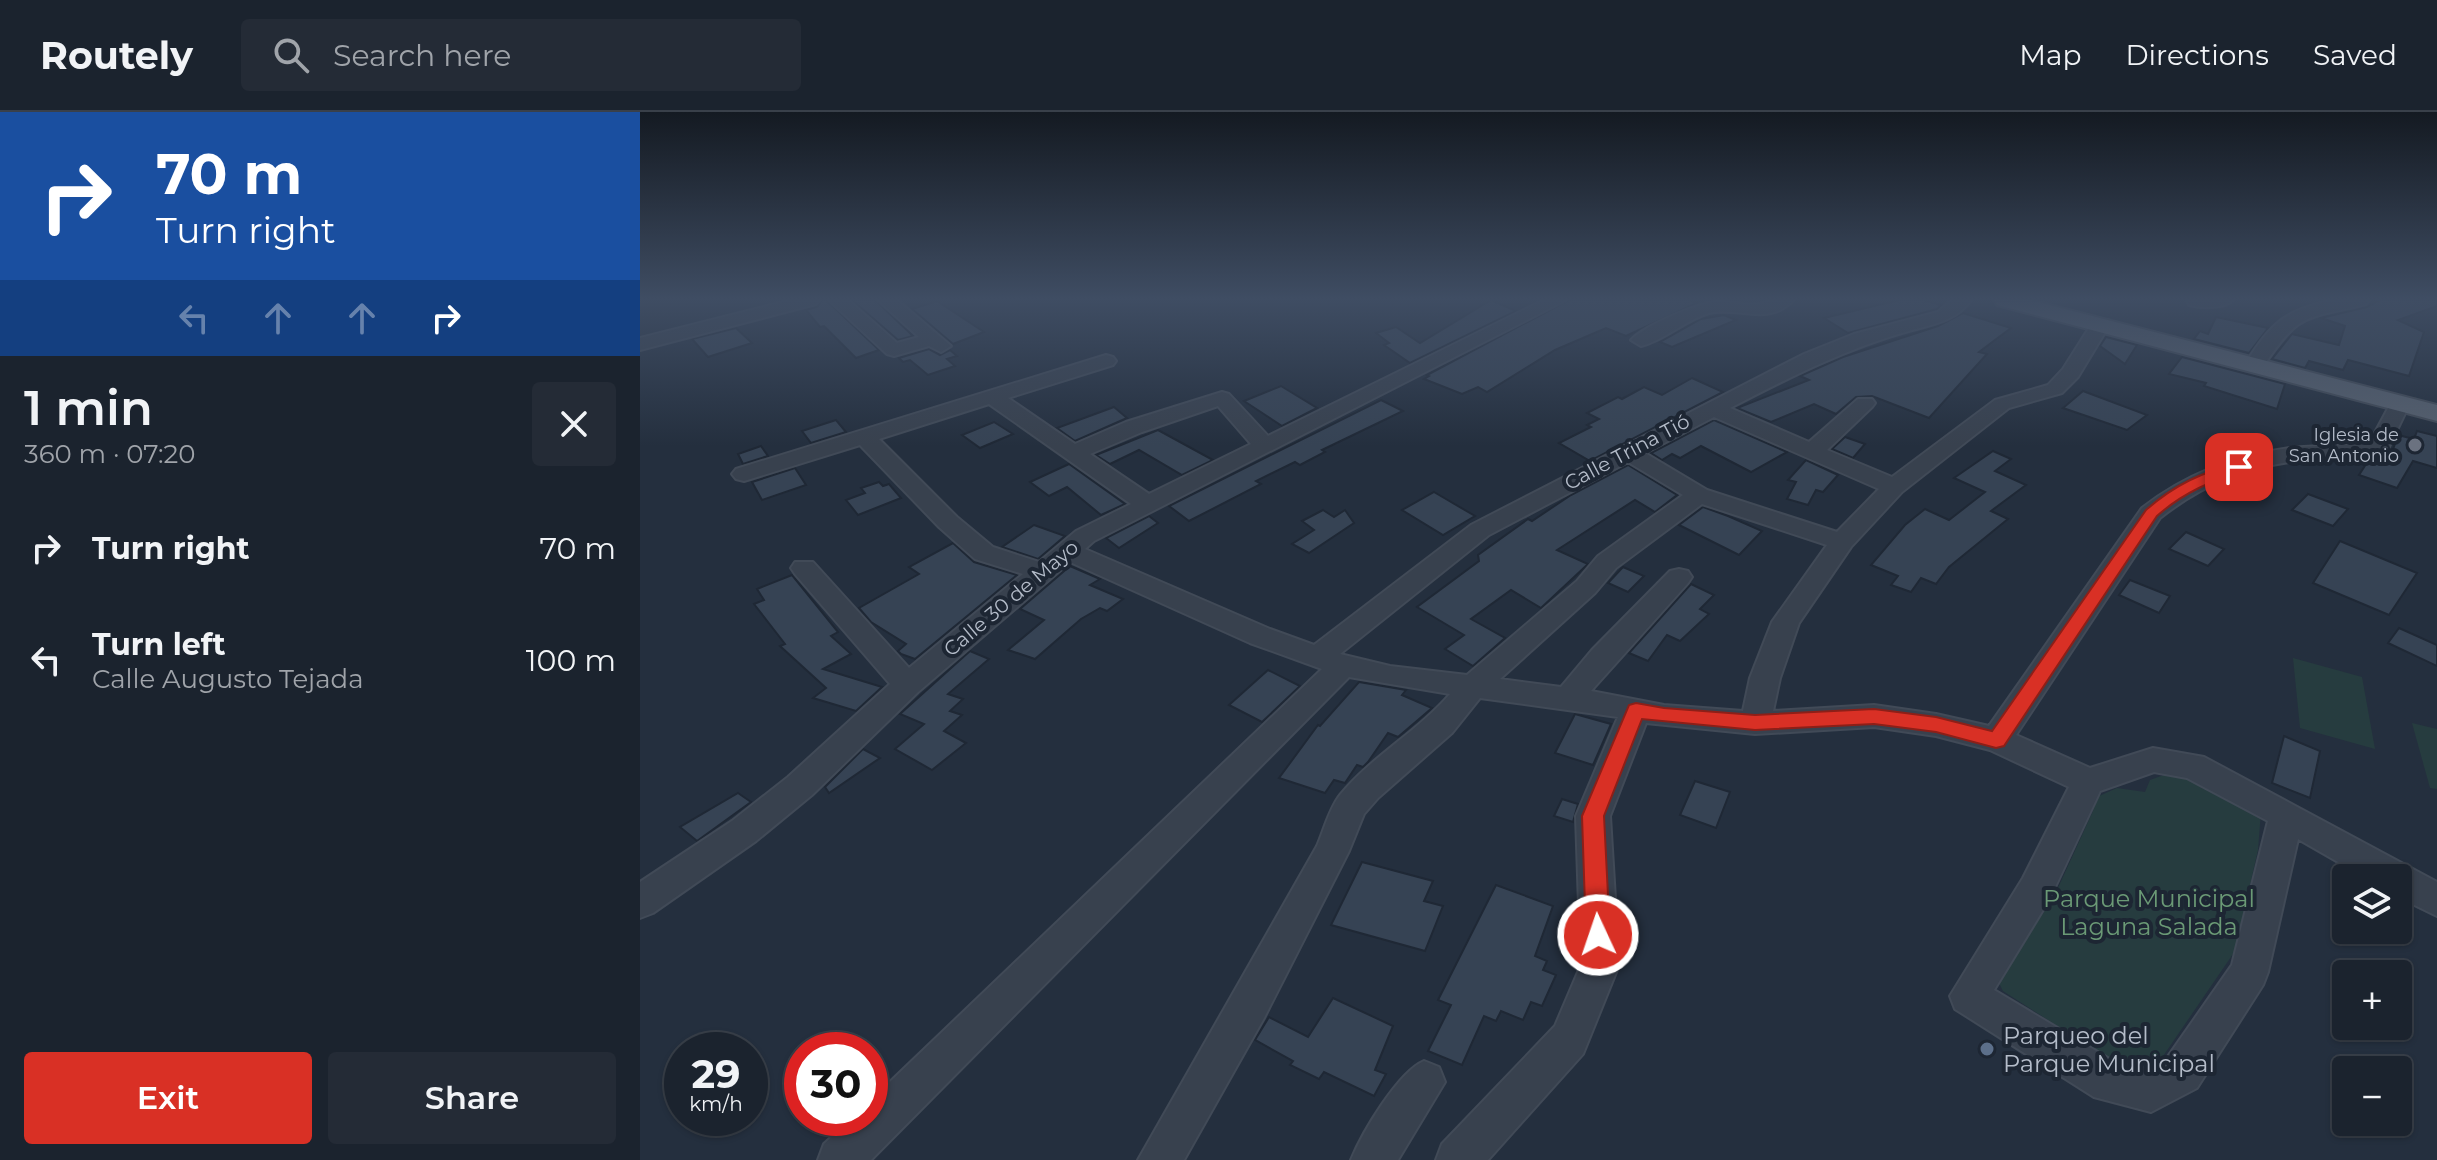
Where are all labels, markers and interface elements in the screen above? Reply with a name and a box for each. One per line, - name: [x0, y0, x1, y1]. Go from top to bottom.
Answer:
- search box: [241, 19, 801, 91]
- text: Routely: [40, 32, 193, 79]
- icon: search: [269, 33, 313, 77]
- text: Search here: [333, 37, 511, 74]
- text: Map: [2019, 38, 2081, 72]
- text: Directions: [2125, 38, 2269, 72]
- text: Saved: [2313, 38, 2397, 72]
- text: 70 m: [156, 140, 302, 208]
- icon: right: [24, 144, 128, 248]
- text: Turn right: [156, 208, 336, 252]
- icon: left: [172, 296, 216, 340]
- icon: ahead: [256, 296, 300, 340]
- icon: ahead: [340, 296, 384, 340]
- icon: right: [424, 296, 468, 340]
- text: 1 min: [24, 379, 153, 437]
- button: close: [532, 382, 616, 466]
- street label: Calle Trina Tió: [1560, 409, 1694, 495]
- place label: Iglesia de San Antonio: [2289, 424, 2399, 467]
- pin: [2205, 433, 2273, 501]
- marker: Iglesia de San Antonio: [2406, 436, 2424, 454]
- text: 360 m · 07:20: [24, 438, 196, 470]
- icon: arrive: [2217, 445, 2261, 489]
- icon: right: [24, 526, 68, 570]
- text: Turn right: [92, 530, 249, 567]
- text: 70 m: [539, 530, 616, 567]
- street label: Calle 30 de Mayo: [939, 535, 1083, 661]
- text: Turn left: [92, 626, 225, 663]
- icon: left: [24, 638, 68, 682]
- text: 100 m: [526, 642, 616, 679]
- text: Calle Augusto Tejada: [92, 663, 364, 695]
- map controls: [2332, 864, 2412, 1136]
- button: layers: [2332, 864, 2412, 944]
- park label: Parque Municipal Laguna Salada: [2043, 884, 2255, 941]
- position arrow: [1556, 893, 1640, 977]
- button: +: [2332, 960, 2412, 1040]
- place label: Parqueo del Parque Municipal: [2003, 1021, 2215, 1078]
- speed limit sign: 30: [784, 1032, 888, 1136]
- marker: Parqueo del Parque Municipal: [1978, 1040, 1996, 1058]
- text: 29: [691, 1049, 741, 1098]
- button: Exit: [24, 1052, 312, 1144]
- button: Share: [328, 1052, 616, 1144]
- button: −: [2332, 1056, 2412, 1136]
- text: km/h: [689, 1092, 743, 1116]

